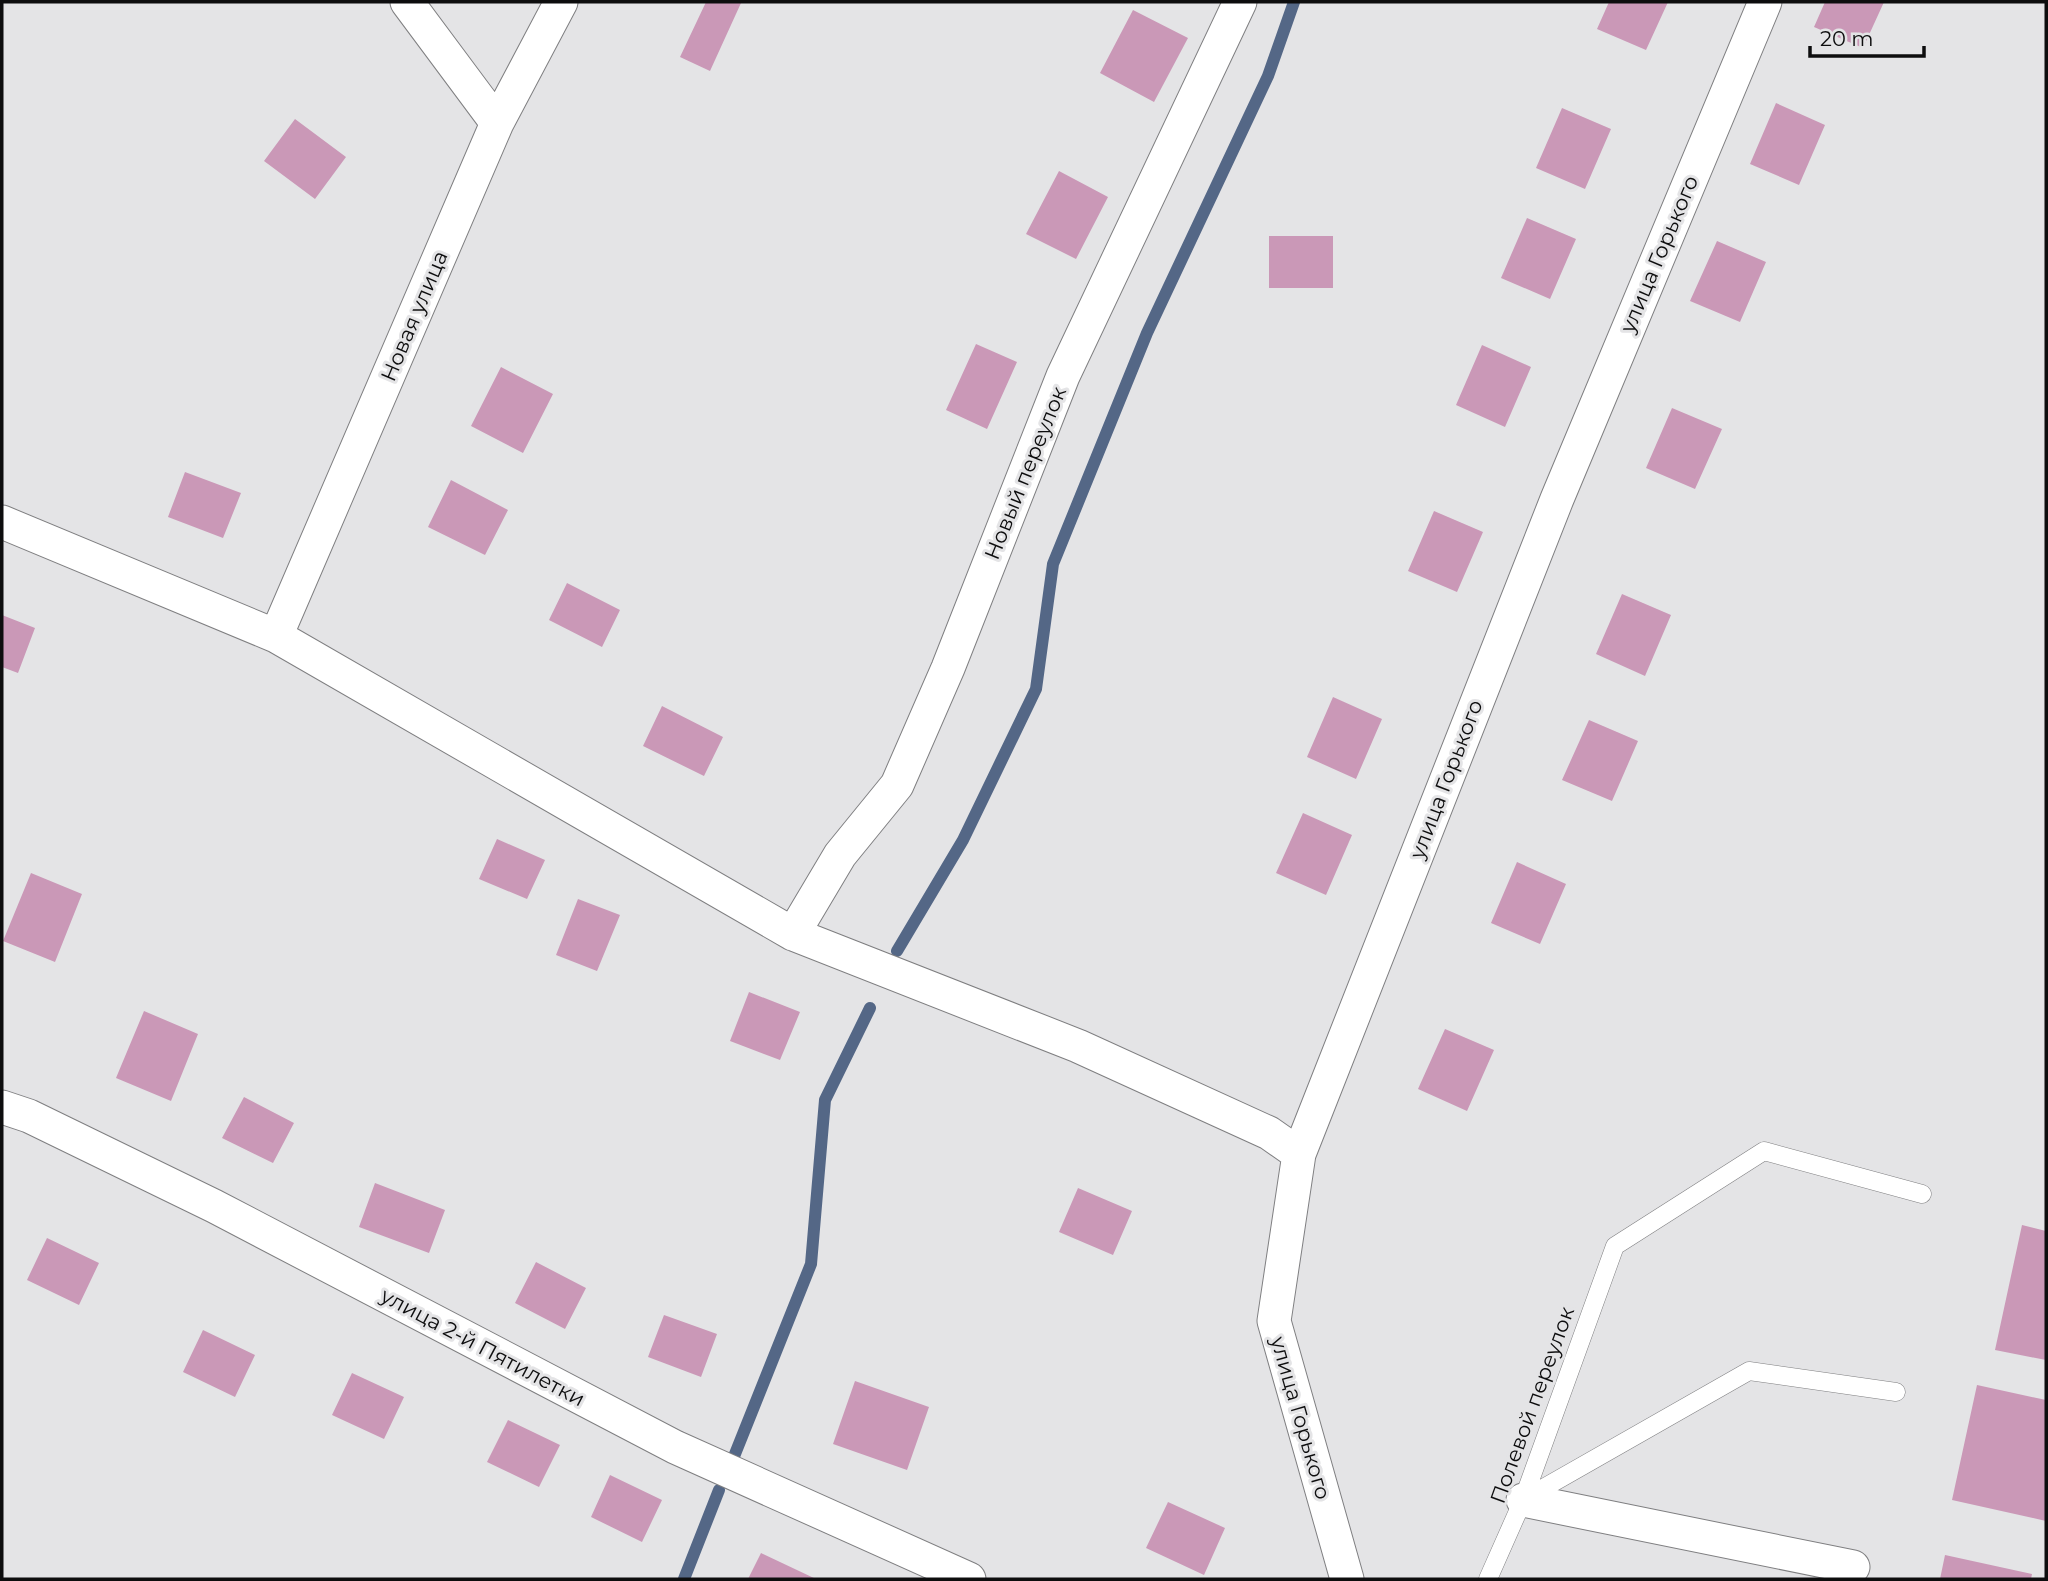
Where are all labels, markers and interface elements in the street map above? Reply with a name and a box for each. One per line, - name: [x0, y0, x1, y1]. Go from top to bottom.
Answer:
- scale bar: [1810, 14, 1924, 58]
- text: 20 m: [1820, 26, 1874, 51]
- street label: улица Горького: [1614, 172, 1703, 337]
- street label: Новая улица: [375, 247, 453, 385]
- street label: Новый переулок: [979, 383, 1071, 563]
- street label: улица Горького: [1404, 696, 1488, 863]
- street label: улица 2-й Пятилетки: [376, 1282, 589, 1411]
- street label: Полевой переулок: [1485, 1303, 1579, 1507]
- street label: улица Горького: [1266, 1333, 1336, 1502]

